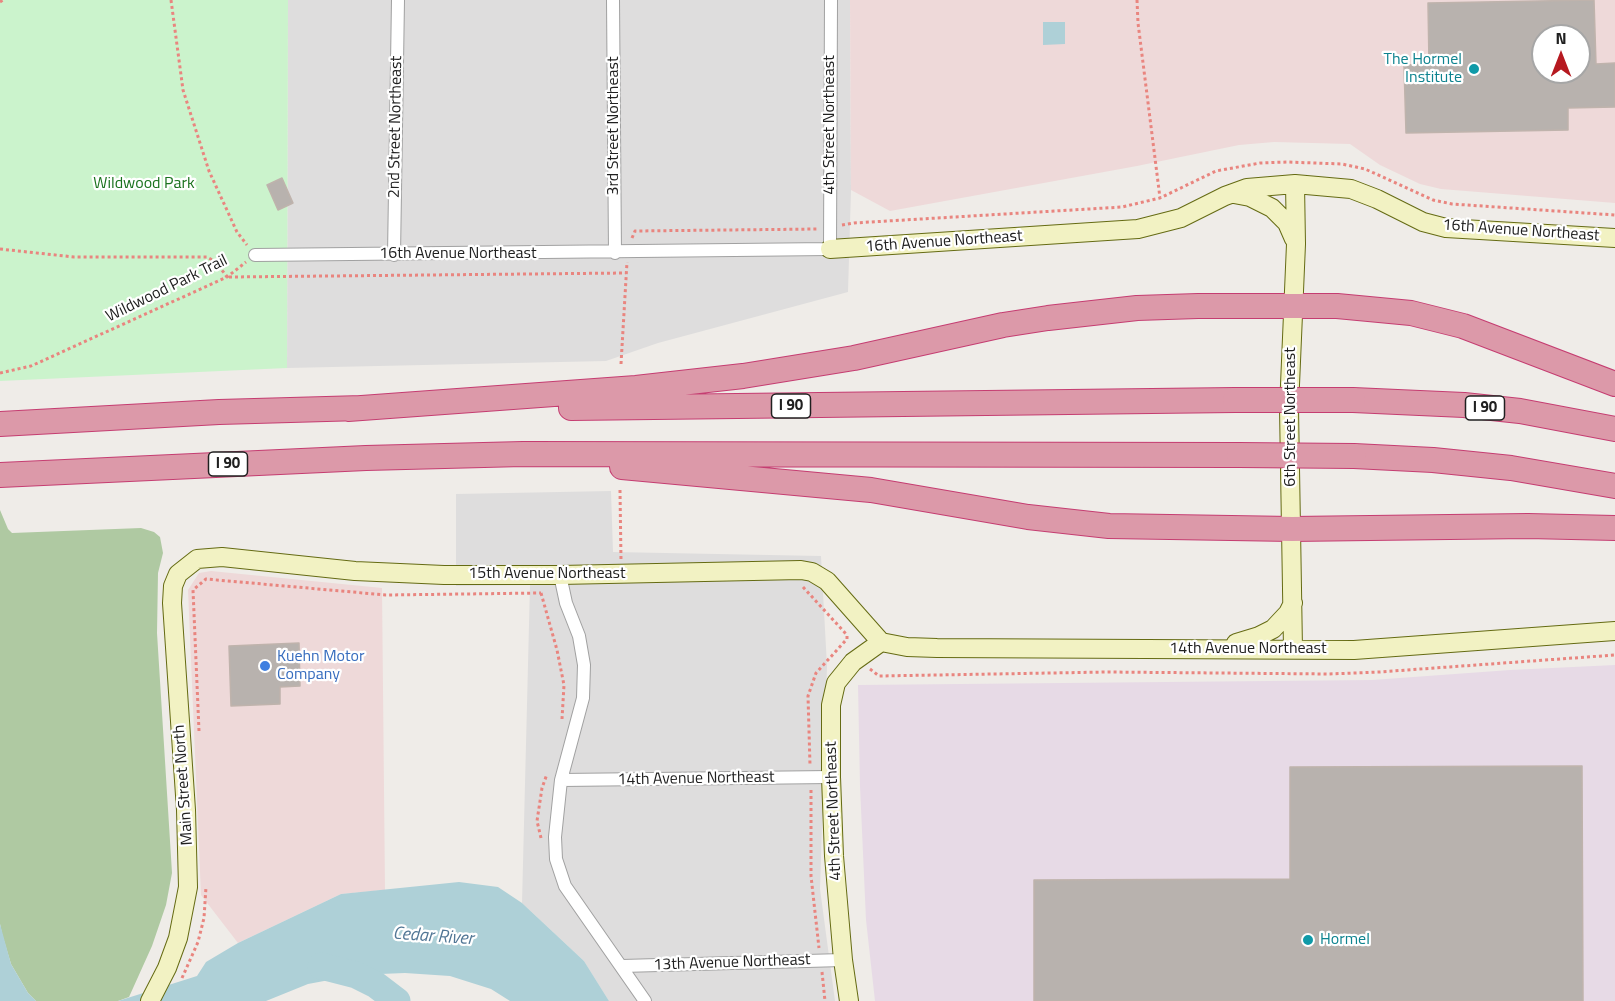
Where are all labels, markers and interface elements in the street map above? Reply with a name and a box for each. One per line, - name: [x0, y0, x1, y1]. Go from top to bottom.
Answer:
- north arrow: [1531, 24, 1591, 84]
- text: N: [1555, 26, 1567, 50]
- place label: The Hormel Institute: [1384, 50, 1462, 88]
- street label: 4th Street Northeast: [820, 55, 840, 195]
- street label: 2nd Street Northeast: [385, 56, 407, 198]
- street label: 3rd Street Northeast: [604, 56, 624, 196]
- marker: The Hormel Institute: [1467, 62, 1481, 76]
- park label: Wildwood Park: [93, 174, 195, 194]
- street label: 16th Avenue Northeast: [1442, 216, 1600, 246]
- street label: 16th Avenue Northeast: [865, 227, 1023, 257]
- street label: 16th Avenue Northeast: [379, 244, 537, 264]
- street label: Wildwood Park Trail: [103, 251, 231, 327]
- street label: 6th Street Northeast: [1281, 347, 1301, 487]
- road number: I 90: [772, 394, 810, 418]
- road number: I 90: [1466, 396, 1504, 420]
- road number: I 90: [208, 452, 248, 476]
- street label: 15th Avenue Northeast: [468, 564, 626, 584]
- street label: 14th Avenue Northeast: [1169, 639, 1327, 659]
- place label: Kuehn Motor Company: [277, 647, 365, 685]
- marker: Kuehn Motor Company: [258, 659, 272, 673]
- street label: Main Street North: [170, 724, 198, 846]
- street label: 4th Street Northeast: [822, 741, 846, 881]
- street label: 14th Avenue Northeast: [617, 768, 775, 790]
- water label: Cedar River: [392, 923, 474, 951]
- place label: Hormel: [1320, 930, 1370, 950]
- marker: Hormel: [1301, 933, 1315, 947]
- street label: 13th Avenue Northeast: [653, 951, 811, 975]

